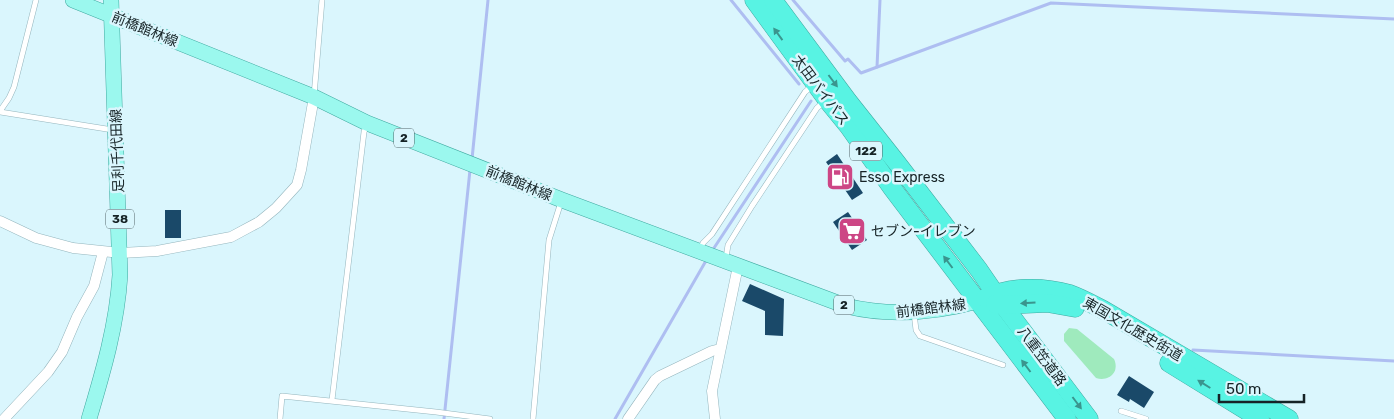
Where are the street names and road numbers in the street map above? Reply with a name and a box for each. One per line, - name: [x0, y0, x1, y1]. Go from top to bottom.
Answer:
- street label: 前橋館林線: [109, 8, 180, 50]
- street label: 太田バイパス: [789, 52, 853, 129]
- street label: 足利千代田線: [108, 109, 127, 193]
- road number: 2: [394, 128, 414, 148]
- road number: 122: [850, 142, 882, 160]
- street label: 前橋館林線: [483, 162, 554, 204]
- road number: 38: [106, 210, 134, 228]
- street label: 東国文化歴史街道: [1080, 294, 1185, 365]
- road number: 2: [834, 296, 854, 314]
- street label: 前橋館林線: [895, 296, 967, 321]
- street label: 八重笠道路: [1014, 323, 1069, 389]

